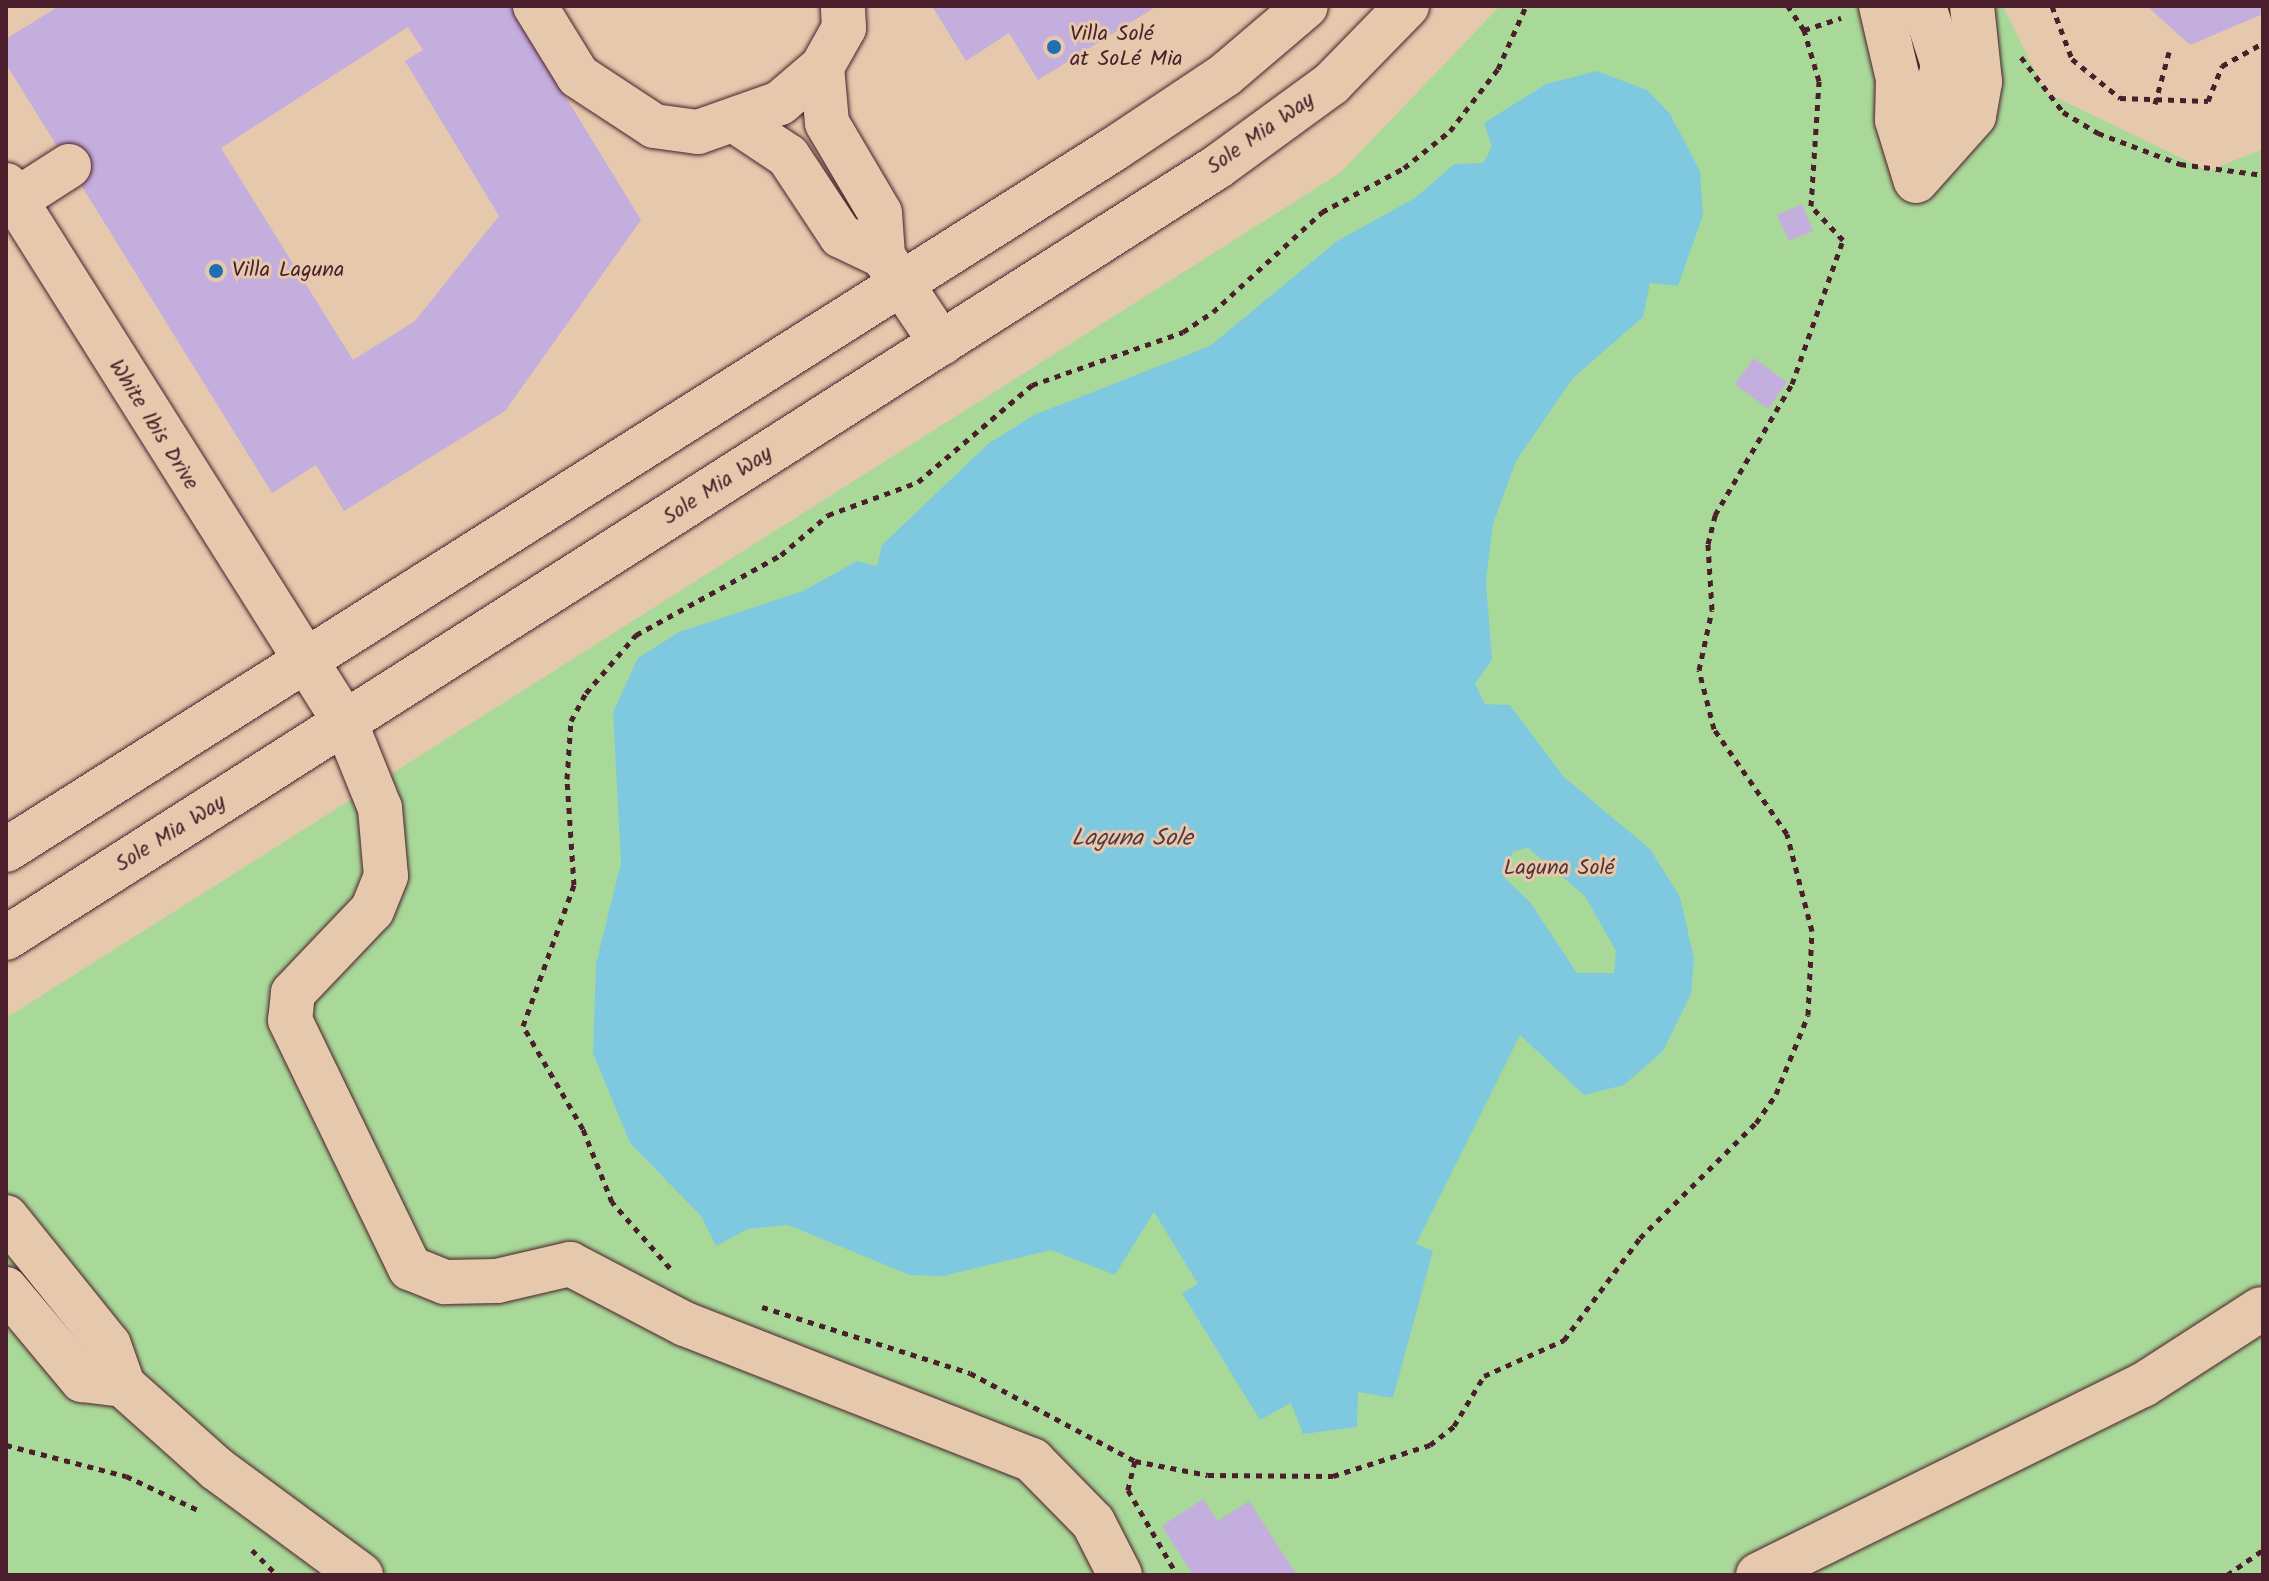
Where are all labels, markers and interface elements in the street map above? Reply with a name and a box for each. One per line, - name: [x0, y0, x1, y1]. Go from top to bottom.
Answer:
- place label: Villa Solé at SoLé Mia: [1070, 21, 1183, 72]
- marker: Villa Solé at SoLé Mia: [1045, 38, 1063, 56]
- street label: Sole Mia Way: [1202, 87, 1320, 181]
- place label: Villa Laguna: [232, 258, 344, 284]
- marker: Villa Laguna: [207, 262, 225, 280]
- street label: White Ibis Drive: [102, 355, 204, 495]
- street label: Sole Mia Way: [658, 441, 778, 531]
- street label: Sole Mia Way: [111, 790, 231, 878]
- water label: Laguna Sole: [1071, 825, 1193, 853]
- park label: Laguna Solé: [1504, 856, 1614, 882]

